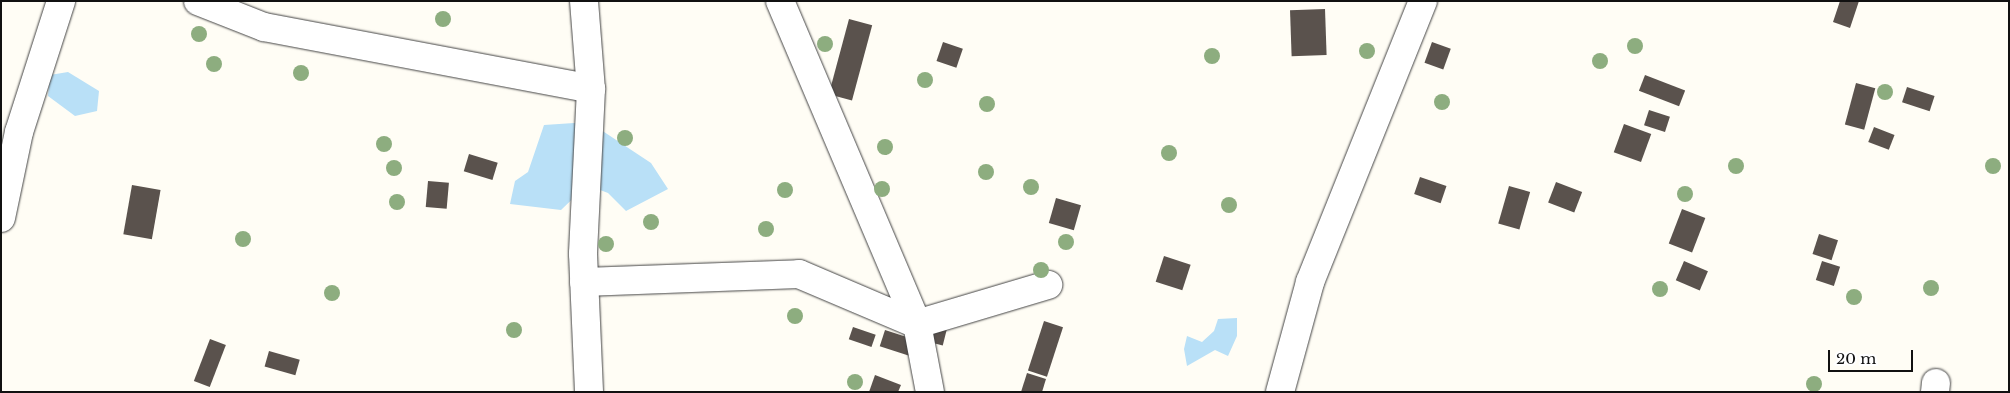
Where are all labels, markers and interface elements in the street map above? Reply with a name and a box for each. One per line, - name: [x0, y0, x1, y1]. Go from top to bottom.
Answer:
- scale bar: [1830, 340, 1915, 372]
- text: 20 m: [1836, 349, 1876, 368]

